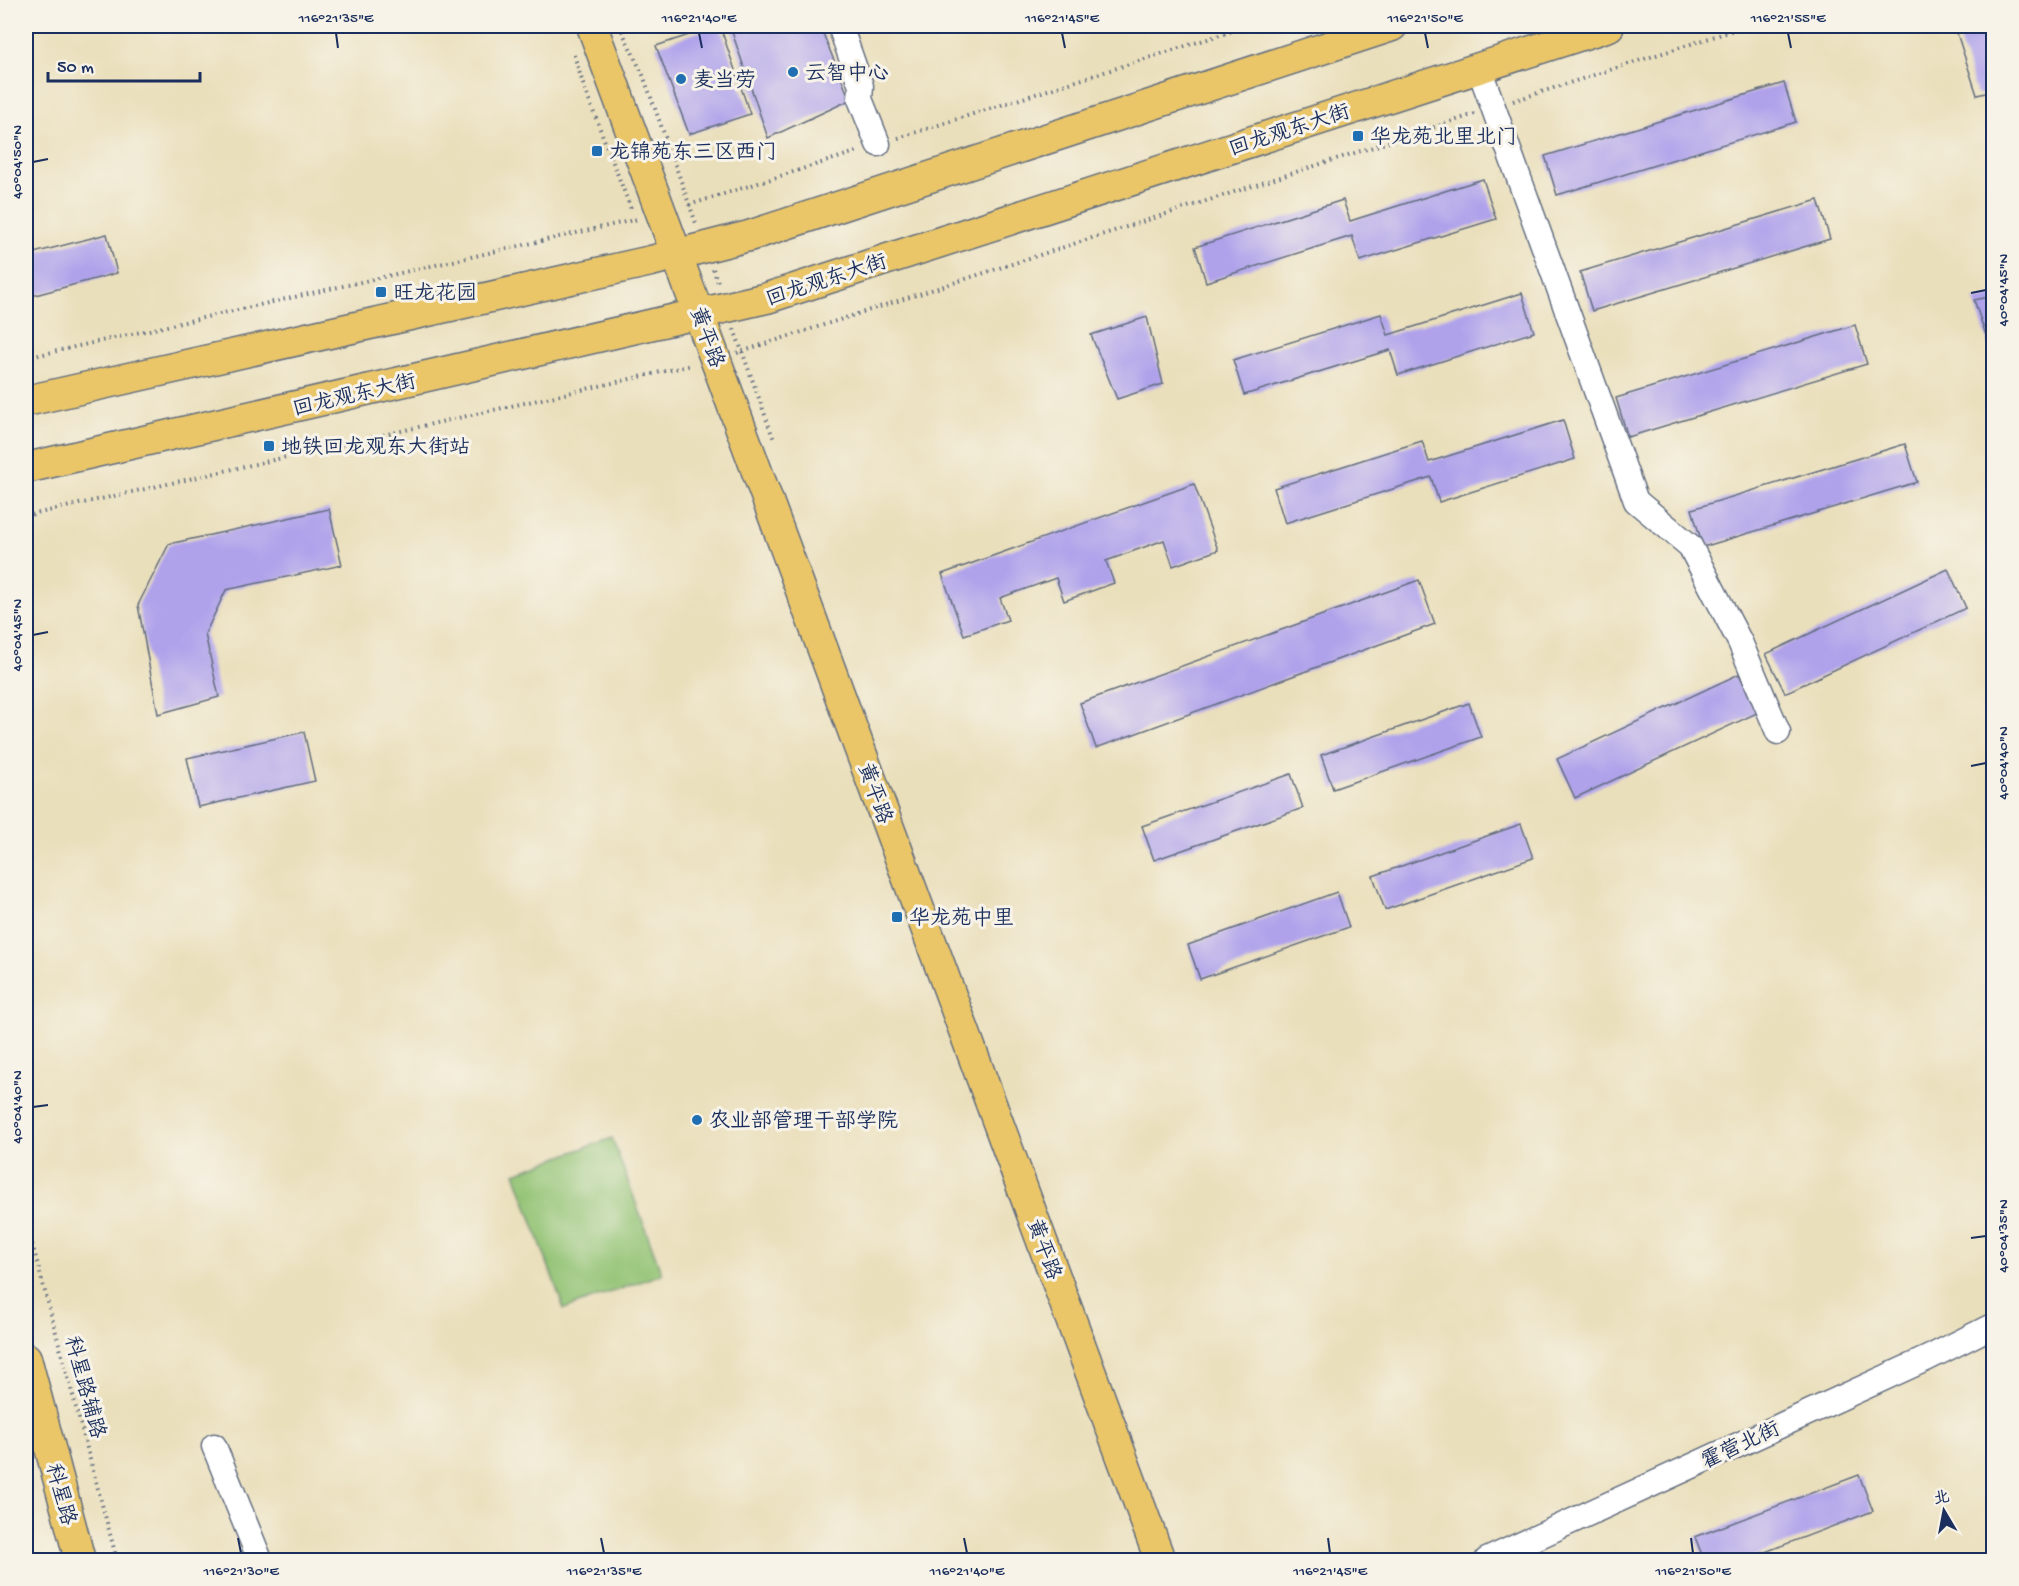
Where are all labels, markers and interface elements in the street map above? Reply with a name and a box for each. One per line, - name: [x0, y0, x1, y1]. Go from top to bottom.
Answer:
- text: 116°21'35"E: [298, 10, 374, 28]
- text: 116°21'40"E: [661, 10, 737, 28]
- text: 116°21'45"E: [1024, 10, 1100, 28]
- text: 116°21'50"E: [1386, 10, 1463, 28]
- text: 116°21'55"E: [1749, 10, 1826, 28]
- scale bar: [48, 45, 200, 83]
- text: 50 m: [57, 58, 94, 79]
- place label: 云智中心: [805, 61, 889, 88]
- marker: 云智中心: [786, 65, 800, 79]
- place label: 麦当劳: [693, 68, 756, 95]
- marker: 麦当劳: [674, 72, 688, 86]
- street label: 回龙观东大街: [1226, 99, 1354, 164]
- text: 40°04'50"N: [9, 125, 27, 199]
- place label: 华龙苑北里北门: [1370, 125, 1517, 152]
- marker: 华龙苑北里北门: [1351, 129, 1365, 143]
- place label: 龙锦苑东三区西门: [609, 140, 777, 167]
- marker: 龙锦苑东三区西门: [590, 144, 604, 158]
- street label: 回龙观东大街: [763, 249, 891, 314]
- text: 40°04'45"N: [1995, 253, 2013, 326]
- place label: 旺龙花园: [393, 281, 477, 308]
- marker: 旺龙花园: [374, 285, 388, 299]
- street label: 黄平路: [682, 304, 729, 372]
- street label: 回龙观东大街: [290, 369, 419, 424]
- place label: 地铁回龙观东大街站: [281, 435, 470, 462]
- marker: 地铁回龙观东大街站: [262, 439, 276, 453]
- text: 40°04'45"N: [9, 598, 27, 671]
- text: 40°04'40"N: [1995, 726, 2013, 800]
- street label: 黄平路: [850, 760, 897, 828]
- place label: 华龙苑中里: [909, 906, 1014, 933]
- marker: 华龙苑中里: [890, 910, 904, 924]
- text: 40°04'40"N: [9, 1070, 27, 1144]
- place label: 农业部管理干部学院: [709, 1109, 898, 1136]
- marker: 农业部管理干部学院: [690, 1113, 704, 1127]
- text: 40°04'35"N: [1995, 1199, 2013, 1273]
- street label: 黄平路: [1019, 1216, 1066, 1284]
- street label: 科星路辅路: [57, 1333, 110, 1442]
- street label: 霍营北街: [1698, 1417, 1785, 1476]
- street label: 科星路: [38, 1461, 81, 1529]
- north arrow: [1914, 1481, 1974, 1541]
- text: 北: [1932, 1488, 1952, 1510]
- text: 116°21'30"E: [202, 1563, 279, 1581]
- text: 116°21'35"E: [566, 1563, 642, 1581]
- text: 116°21'40"E: [929, 1563, 1005, 1581]
- text: 116°21'45"E: [1292, 1563, 1368, 1581]
- text: 116°21'50"E: [1654, 1563, 1731, 1581]

